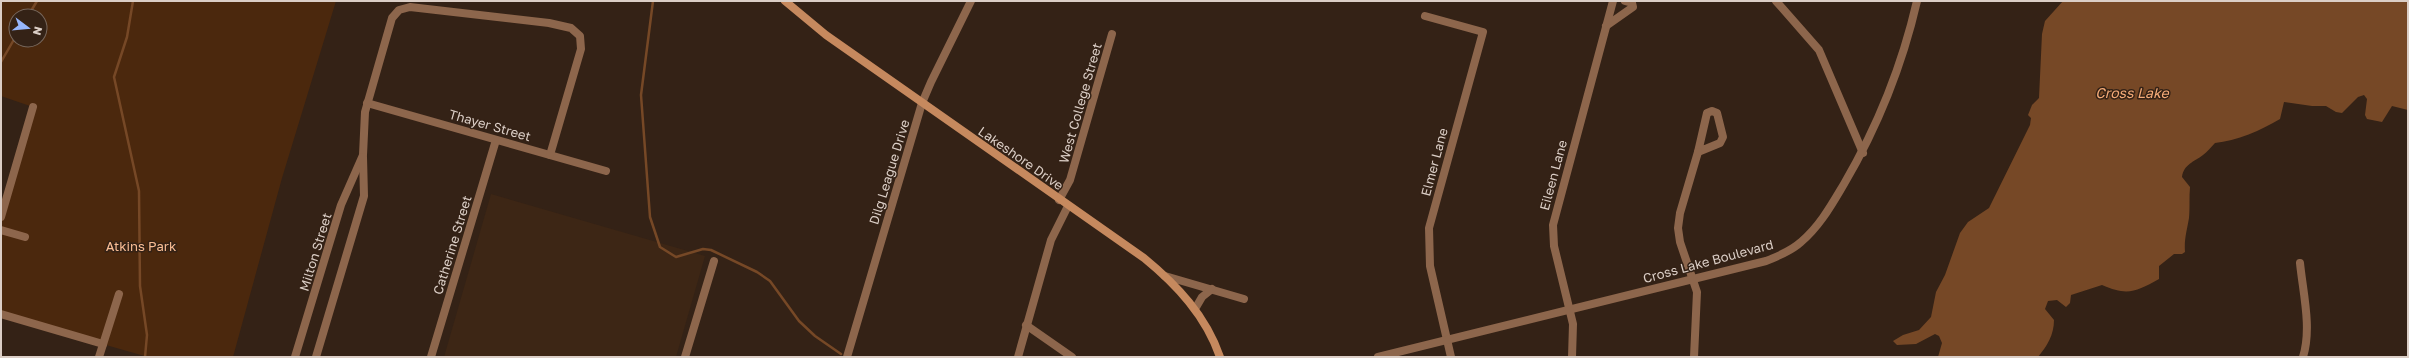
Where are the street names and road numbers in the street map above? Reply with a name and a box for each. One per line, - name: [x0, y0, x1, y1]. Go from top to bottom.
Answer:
- street label: West College Street: [1055, 41, 1105, 165]
- street label: Thayer Street: [447, 106, 533, 144]
- street label: Dilg League Drive: [865, 118, 913, 226]
- street label: Lakeshore Drive: [975, 123, 1067, 193]
- street label: Elmer Lane: [1417, 126, 1451, 198]
- street label: Eileen Lane: [1536, 138, 1570, 212]
- street label: Catherine Street: [429, 194, 475, 296]
- street label: Milton Street: [295, 211, 335, 293]
- street label: Cross Lake Boulevard: [1641, 236, 1775, 286]

